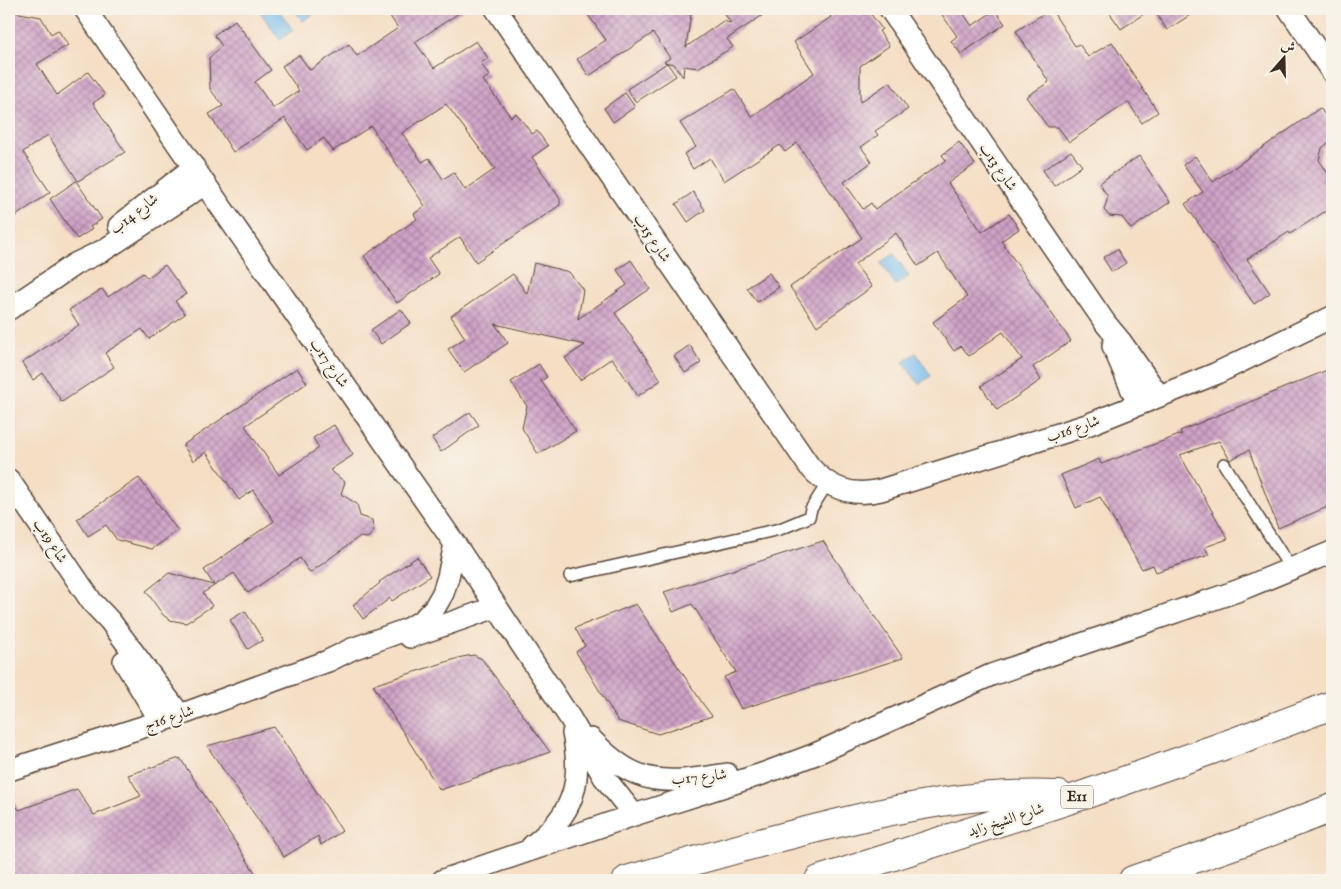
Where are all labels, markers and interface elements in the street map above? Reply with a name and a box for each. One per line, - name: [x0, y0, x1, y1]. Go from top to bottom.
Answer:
- north arrow: [1258, 32, 1308, 82]
- text: ش: [1278, 36, 1298, 58]
- street label: شارع 13ب: [972, 139, 1021, 196]
- street label: شارع 14ب: [106, 189, 164, 241]
- street label: شارع 15ب: [626, 210, 675, 267]
- street label: شارع 17ب: [303, 335, 353, 393]
- street label: شارع 16ب: [1044, 411, 1103, 450]
- street label: شاع 19ب: [26, 515, 72, 568]
- street label: شارع 16ج: [142, 701, 197, 738]
- street label: شارع 17ب: [670, 765, 728, 792]
- road number: E11: [1061, 786, 1093, 809]
- street label: شارع الشيخ زايد: [965, 799, 1048, 845]

